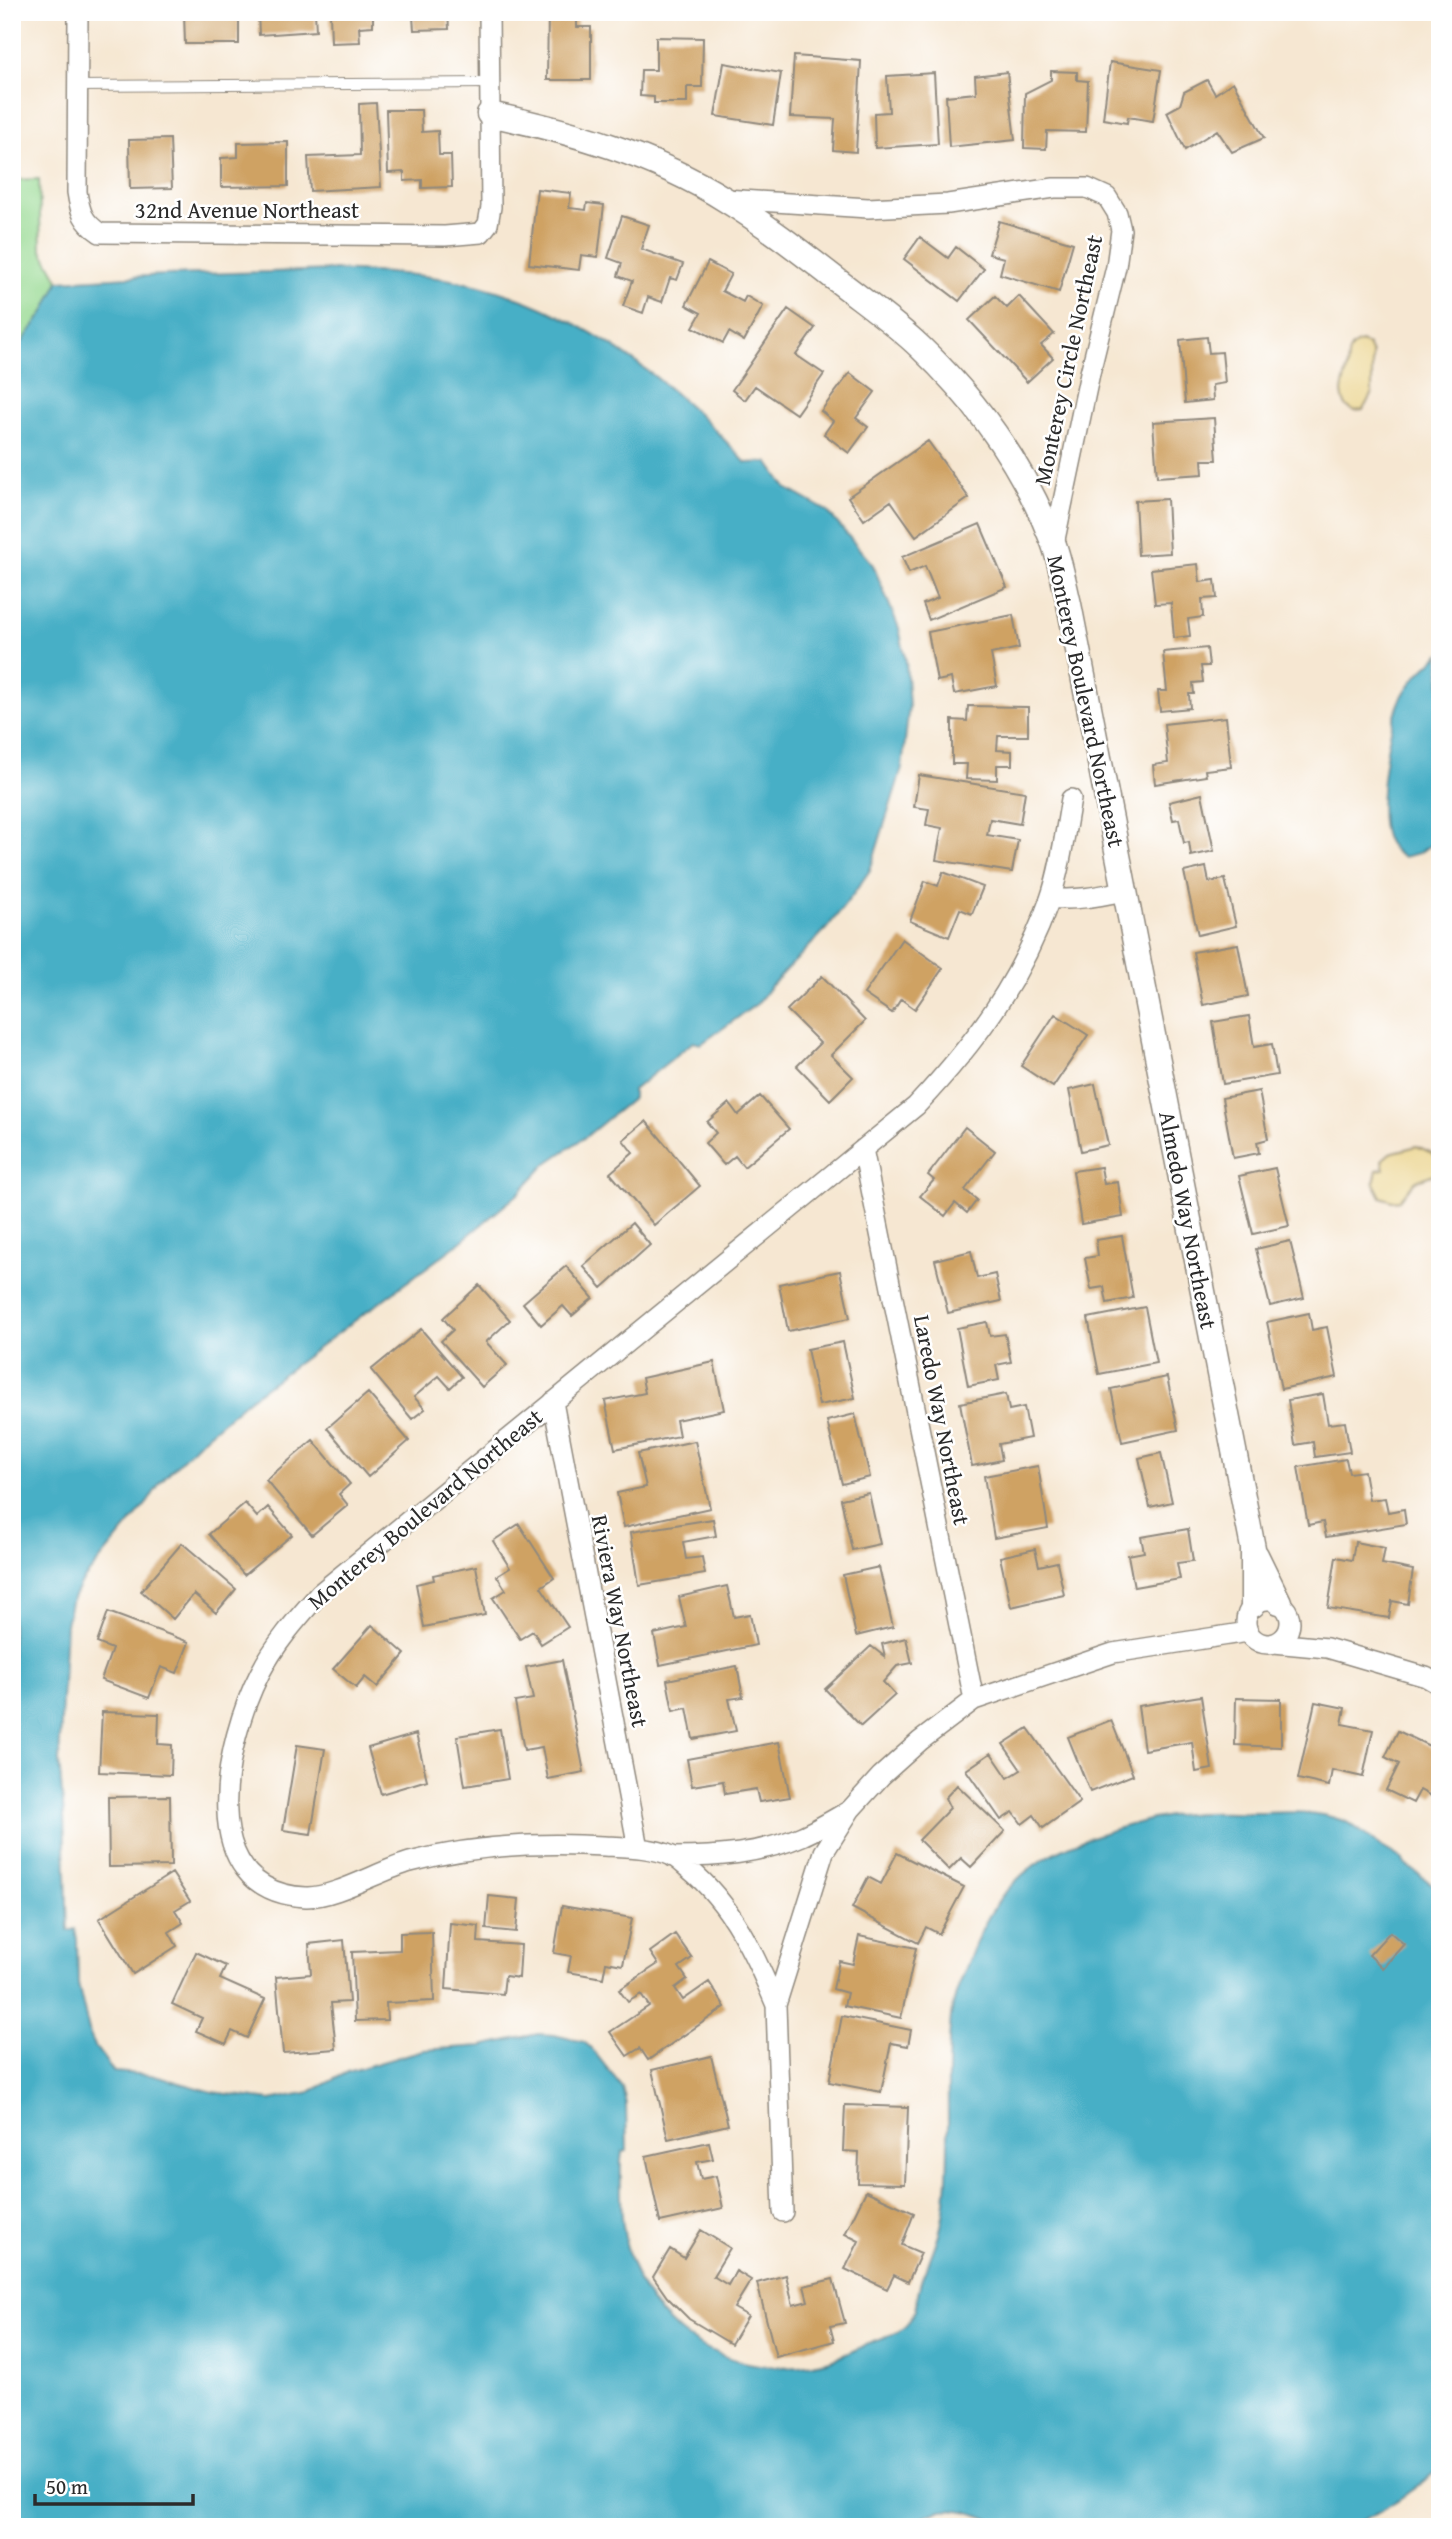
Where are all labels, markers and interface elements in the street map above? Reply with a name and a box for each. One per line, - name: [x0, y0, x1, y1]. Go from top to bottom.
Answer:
- street label: 32nd Avenue Northeast: [135, 193, 359, 226]
- street label: Monterey Circle Northeast: [1025, 232, 1110, 488]
- street label: Monterey Boulevard Northeast: [1039, 552, 1134, 850]
- street label: Almedo Way Northeast: [1151, 1108, 1226, 1332]
- street label: Laredo Way Northeast: [906, 1312, 979, 1528]
- street label: Monterey Boulevard Northeast: [300, 1400, 549, 1617]
- street label: Riviera Way Northeast: [584, 1512, 657, 1730]
- scale bar: [35, 2462, 192, 2506]
- text: 50 m: [46, 2471, 88, 2502]

